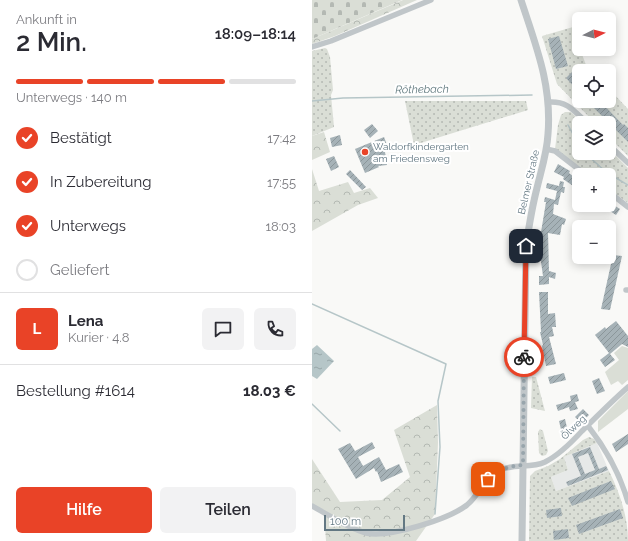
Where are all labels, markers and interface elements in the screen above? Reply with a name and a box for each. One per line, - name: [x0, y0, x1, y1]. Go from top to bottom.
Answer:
- text: Ankunft in: [16, 12, 77, 27]
- north arrow: [572, 12, 616, 56]
- map controls: [572, 12, 616, 264]
- text: 18:09–18:14: [215, 25, 296, 43]
- text: 2 Min.: [16, 27, 87, 57]
- button: locate: [572, 64, 616, 108]
- water label: Röthebach: [395, 83, 449, 96]
- text: Unterwegs · 140 m: [16, 90, 127, 105]
- button: layers: [572, 116, 616, 160]
- icon: check: [16, 127, 38, 149]
- text: Bestätigt: [50, 129, 112, 147]
- text: 17:42: [267, 131, 296, 146]
- place label: Waldorfkindergarten am Friedensweg: [373, 141, 469, 164]
- marker: Waldorfkindergarten am Friedensweg: [360, 147, 370, 157]
- street label: Belmer Straße: [516, 149, 541, 215]
- button: +: [572, 168, 616, 212]
- icon: check: [16, 171, 38, 193]
- text: In Zubereitung: [50, 173, 152, 191]
- text: 17:55: [267, 175, 296, 190]
- icon: check: [16, 215, 38, 237]
- text: Unterwegs: [50, 217, 126, 235]
- text: 18:03: [265, 219, 296, 234]
- button: −: [572, 220, 616, 264]
- pin: [509, 229, 543, 263]
- icon: home: [515, 235, 537, 257]
- text: Geliefert: [50, 261, 109, 279]
- button: chat: [202, 308, 244, 350]
- button: phone: [254, 308, 296, 350]
- text: Lena: [68, 312, 103, 330]
- text: L: [33, 320, 41, 338]
- text: Kurier · 4.8: [68, 330, 130, 345]
- courier: [504, 337, 544, 377]
- icon: bike: [513, 346, 535, 368]
- text: Bestellung #1614: [16, 382, 135, 400]
- text: 18.03 €: [243, 382, 296, 400]
- street label: Ölweg: [559, 413, 588, 442]
- pin: [471, 462, 505, 496]
- icon: bag: [477, 468, 499, 490]
- button: Hilfe: [16, 487, 152, 533]
- button: Teilen: [160, 487, 296, 533]
- scale bar: [324, 513, 405, 532]
- text: 100 m: [330, 515, 361, 528]

